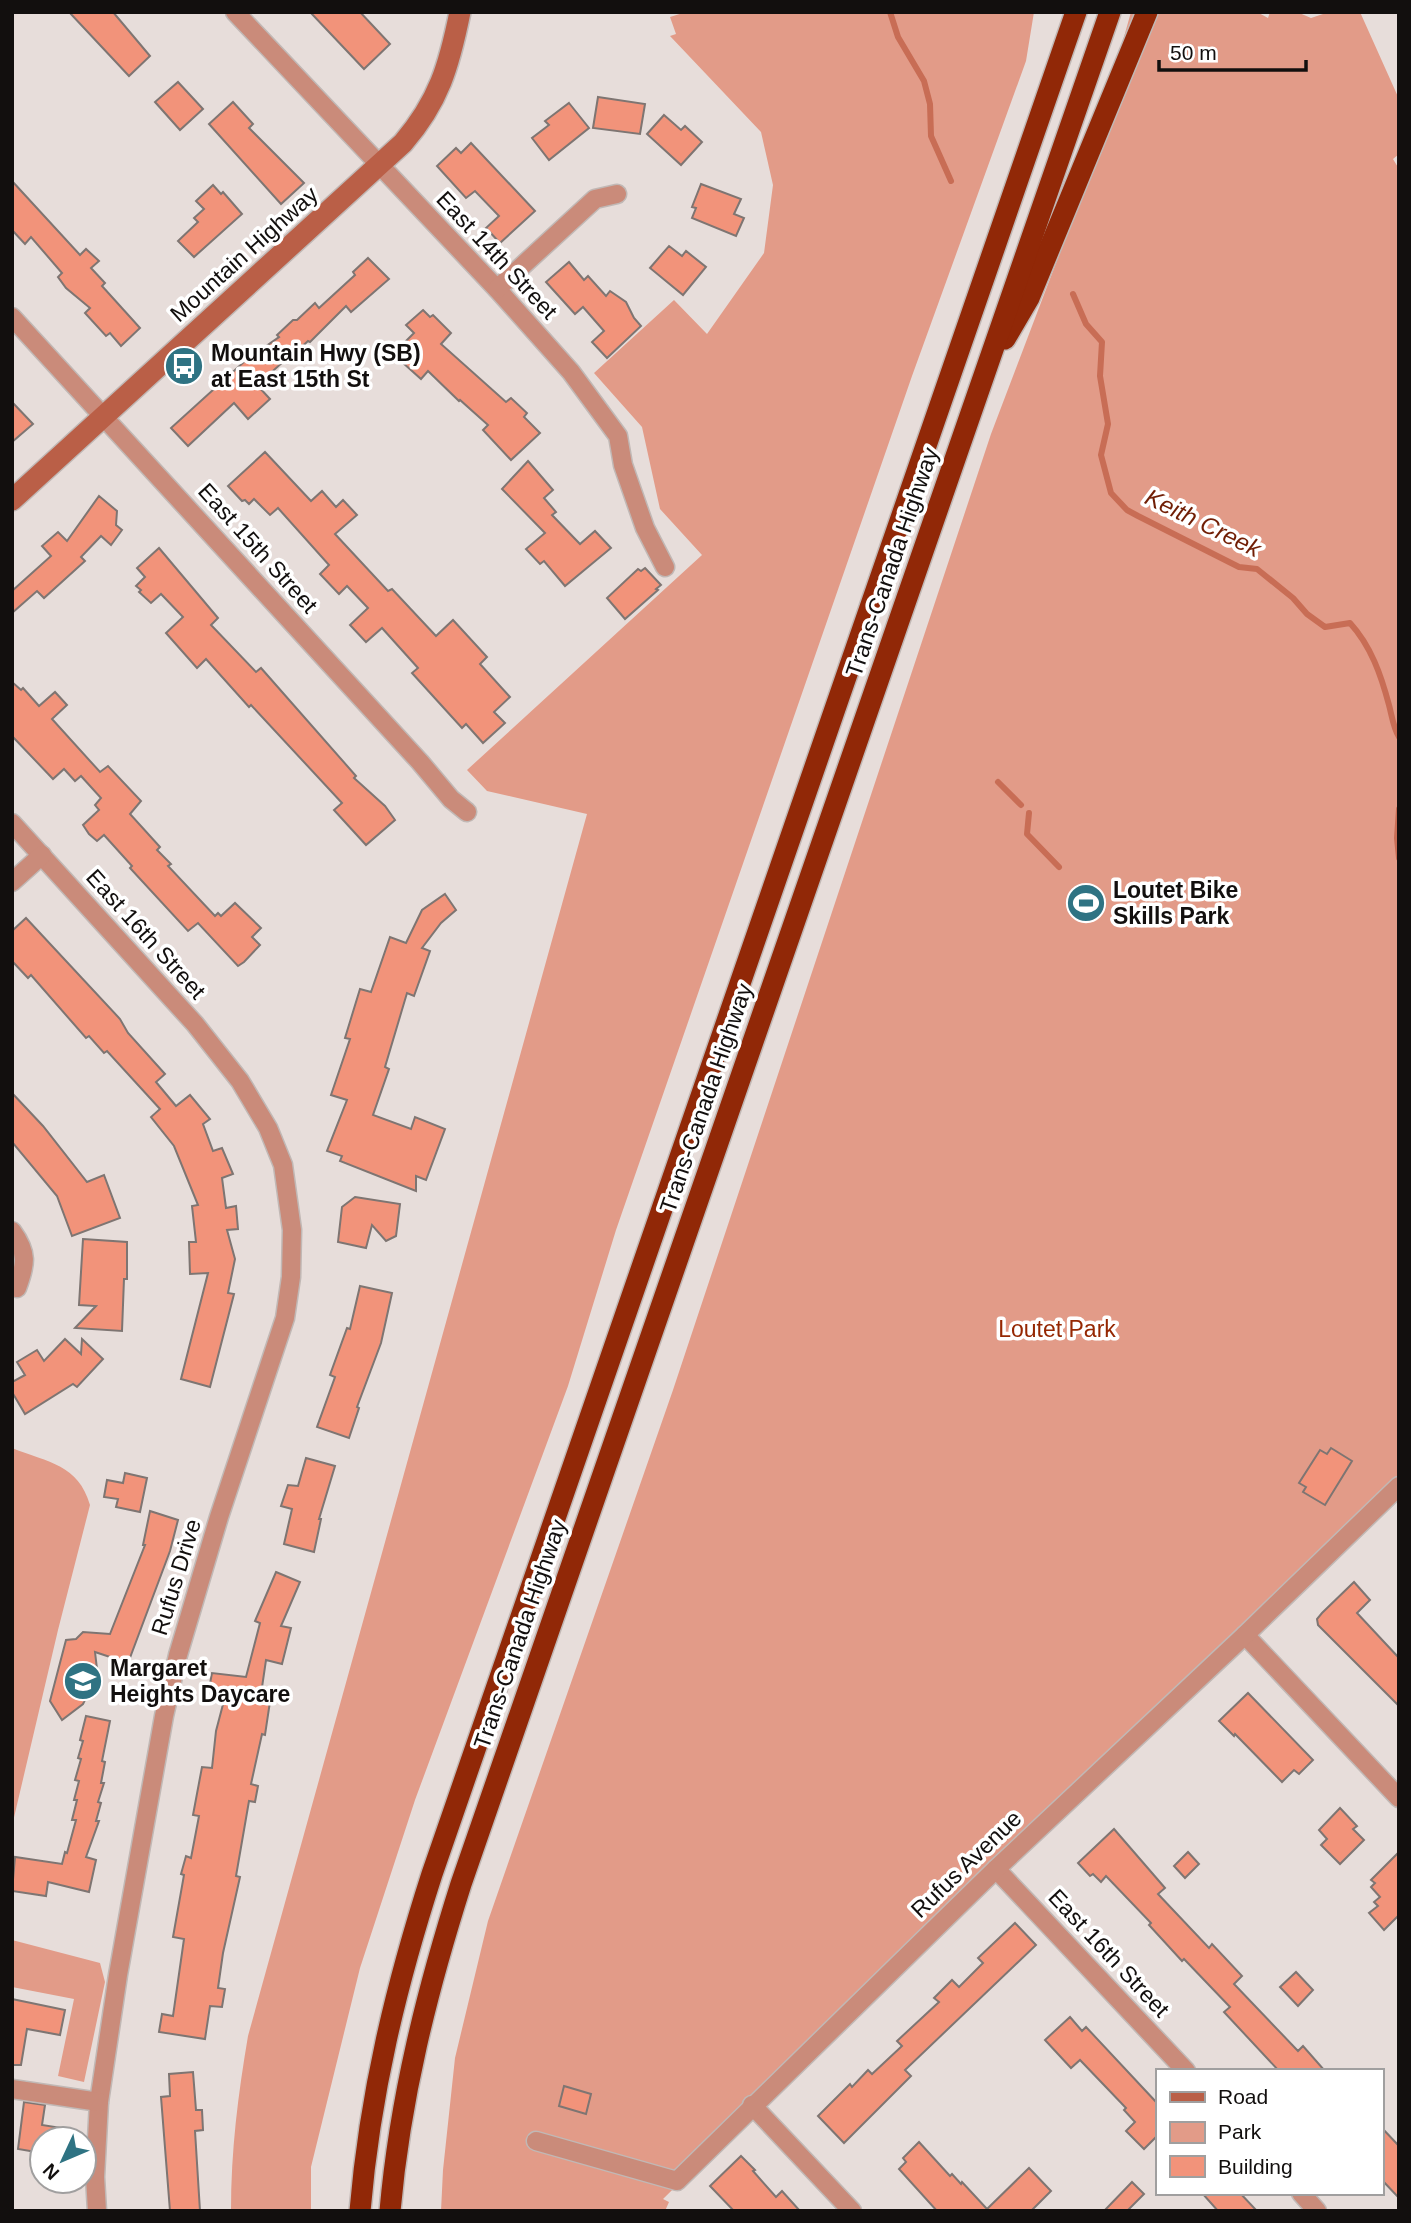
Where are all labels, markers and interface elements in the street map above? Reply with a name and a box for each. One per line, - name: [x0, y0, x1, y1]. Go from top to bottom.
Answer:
- scale bar: [1159, 28, 1306, 72]
- text: 50 m: [1170, 41, 1217, 64]
- street label: Mountain Highway: [165, 181, 323, 327]
- street label: East 14th Street: [431, 186, 563, 325]
- place label: Mountain Hwy (SB) at East 15th St: [211, 340, 421, 392]
- bus stop icon: Mountain Hwy (SB) at East 15th St: [163, 345, 205, 387]
- street label: Trans-Canada Highway: [841, 443, 944, 680]
- street label: East 15th Street: [193, 478, 323, 618]
- water label: Keith Creek: [1141, 483, 1267, 563]
- street label: East 16th Street: [81, 864, 211, 1004]
- place label: Loutet Bike Skills Park: [1113, 877, 1238, 929]
- sports icon: Loutet Bike Skills Park: [1065, 882, 1107, 924]
- street label: Trans-Canada Highway: [655, 979, 758, 1216]
- park label: Loutet Park: [998, 1316, 1116, 1342]
- street label: Trans-Canada Highway: [469, 1515, 572, 1752]
- street label: Rufus Drive: [146, 1516, 206, 1638]
- place label: Margaret Heights Daycare: [110, 1655, 290, 1707]
- school or university icon: Margaret Heights Daycare: [62, 1660, 104, 1702]
- street label: Rufus Avenue: [906, 1805, 1026, 1923]
- street label: East 16th Street: [1043, 1884, 1175, 2023]
- legend: [1156, 2069, 1383, 2195]
- text: Road: [1218, 2085, 1268, 2108]
- text: Park: [1218, 2120, 1262, 2143]
- north arrow: [28, 2125, 98, 2195]
- text: Building: [1218, 2155, 1293, 2178]
- text: N: [39, 2159, 63, 2184]

